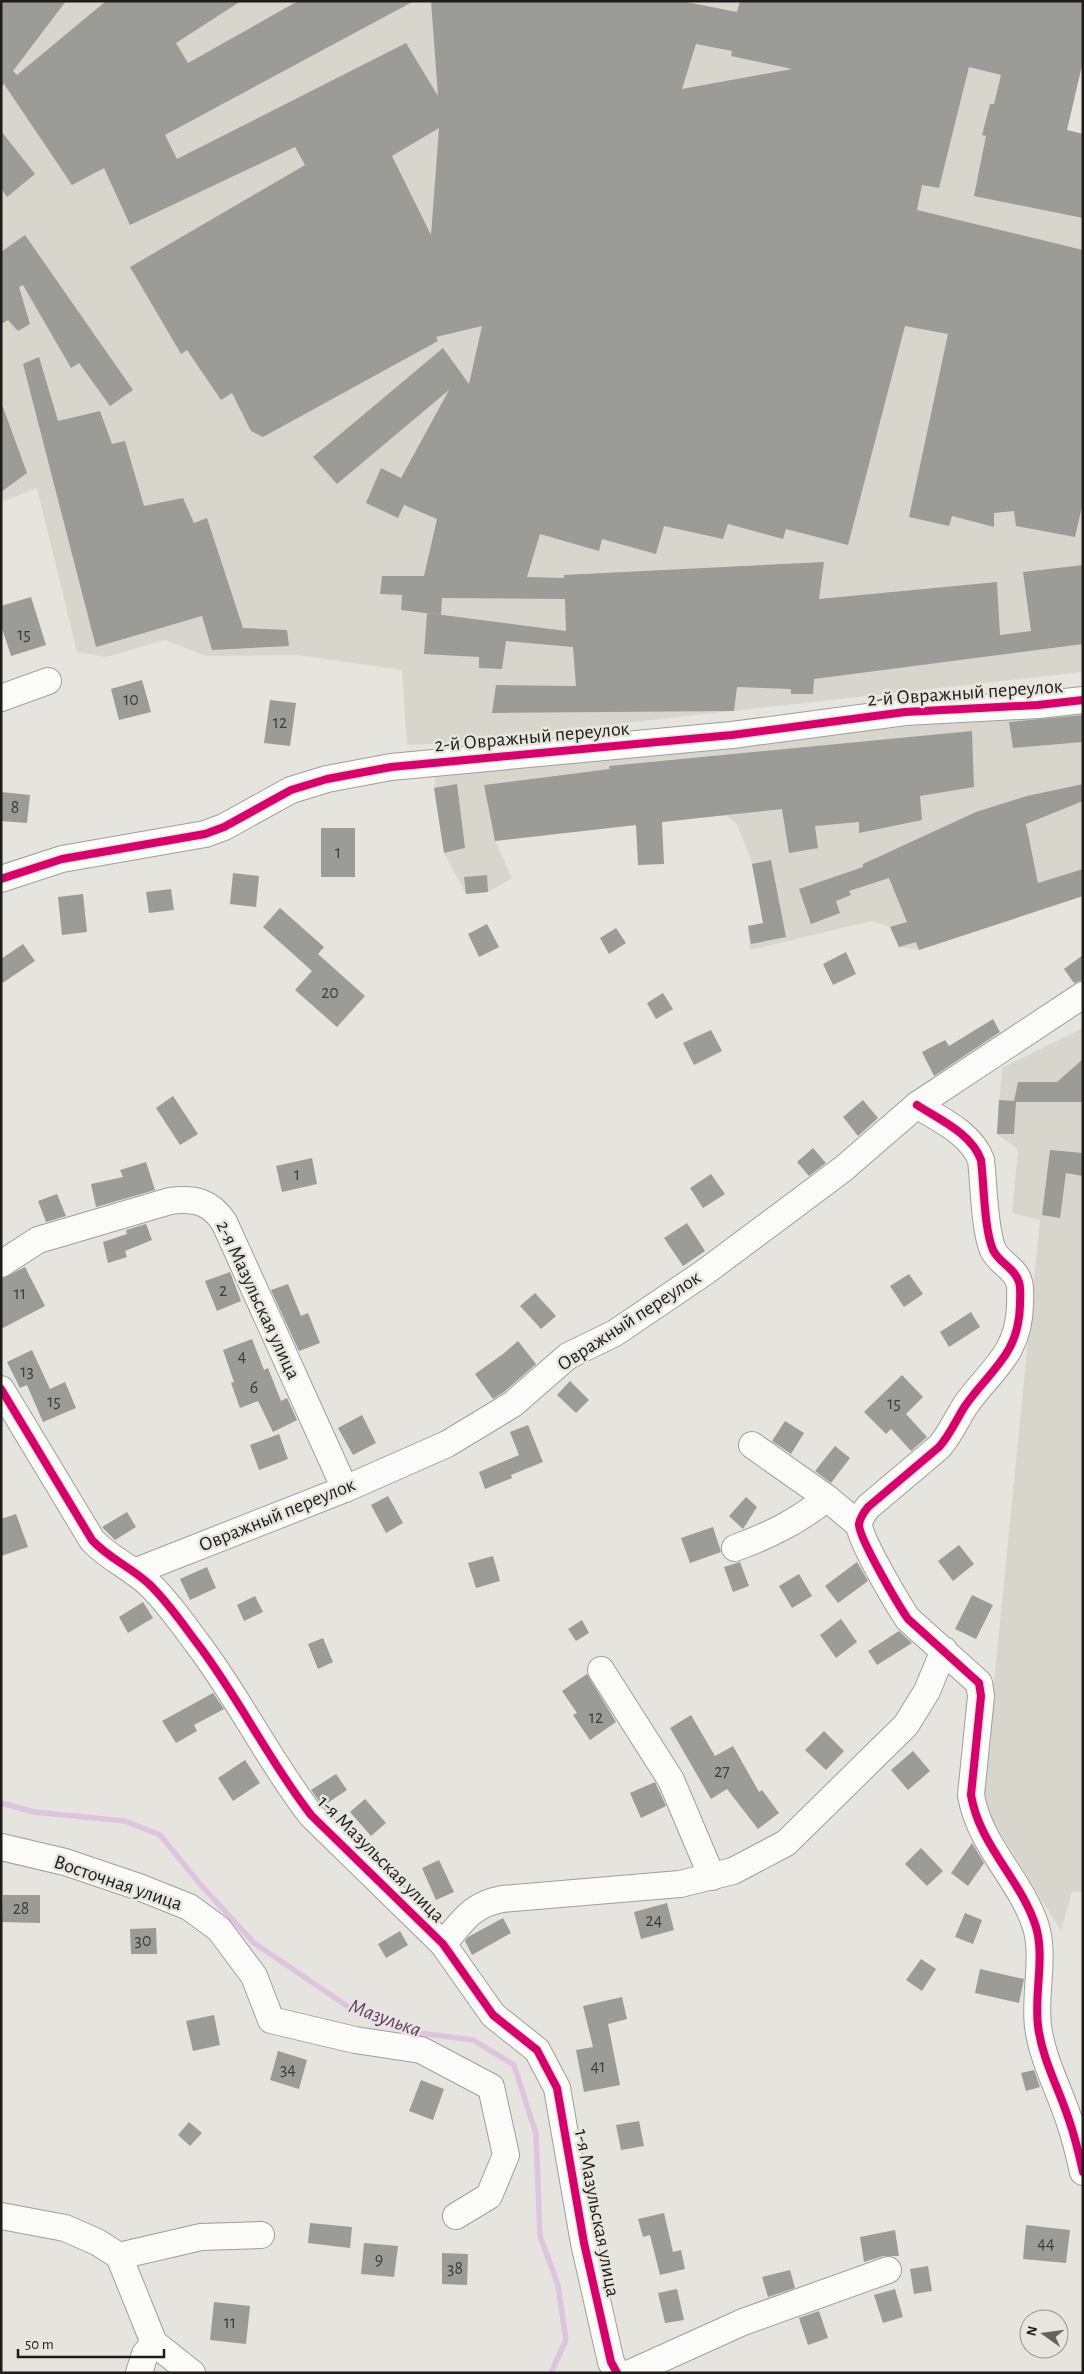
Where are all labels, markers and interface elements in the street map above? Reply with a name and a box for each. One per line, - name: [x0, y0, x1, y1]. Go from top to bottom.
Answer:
- house number: 15: [17, 626, 31, 644]
- street label: 2-й Овражный переулок: [867, 676, 1063, 710]
- house number: 10: [123, 691, 139, 709]
- house number: 12: [273, 714, 287, 732]
- street label: 2-й Овражный переулок: [434, 719, 630, 755]
- house number: 8: [11, 799, 19, 817]
- house number: 1: [335, 844, 341, 862]
- house number: 20: [321, 984, 339, 1002]
- house number: 1: [294, 1166, 300, 1184]
- street label: 2-я Мазульская улица: [212, 1218, 304, 1382]
- street label: Овражный переулок: [554, 1267, 704, 1375]
- house number: 2: [219, 1282, 227, 1300]
- house number: 11: [14, 1285, 26, 1303]
- house number: 4: [238, 1348, 247, 1366]
- house number: 13: [20, 1363, 34, 1381]
- house number: 6: [250, 1379, 258, 1397]
- house number: 15: [47, 1393, 61, 1411]
- house number: 15: [887, 1395, 901, 1413]
- street label: Овражный переулок: [196, 1475, 358, 1555]
- house number: 12: [589, 1709, 603, 1727]
- house number: 27: [714, 1763, 730, 1781]
- street label: 1-я Мазульская улица: [314, 1792, 448, 1926]
- street label: Восточная улица: [51, 1852, 185, 1914]
- house number: 28: [13, 1900, 29, 1918]
- house number: 24: [646, 1912, 663, 1930]
- house number: 30: [135, 1932, 151, 1950]
- water label: Мазулька: [346, 1995, 424, 2041]
- house number: 41: [591, 2058, 605, 2076]
- house number: 34: [280, 2061, 296, 2079]
- street label: 1-я Мазульская улица: [571, 2127, 623, 2299]
- house number: 44: [1037, 2235, 1055, 2253]
- house number: 9: [375, 2251, 383, 2269]
- house number: 38: [447, 2260, 463, 2278]
- north arrow: [1019, 2309, 1069, 2359]
- house number: 11: [224, 2314, 236, 2332]
- text: N: [1024, 2325, 1040, 2338]
- scale bar: [18, 2326, 164, 2358]
- text: 50 m: [25, 2337, 54, 2352]

